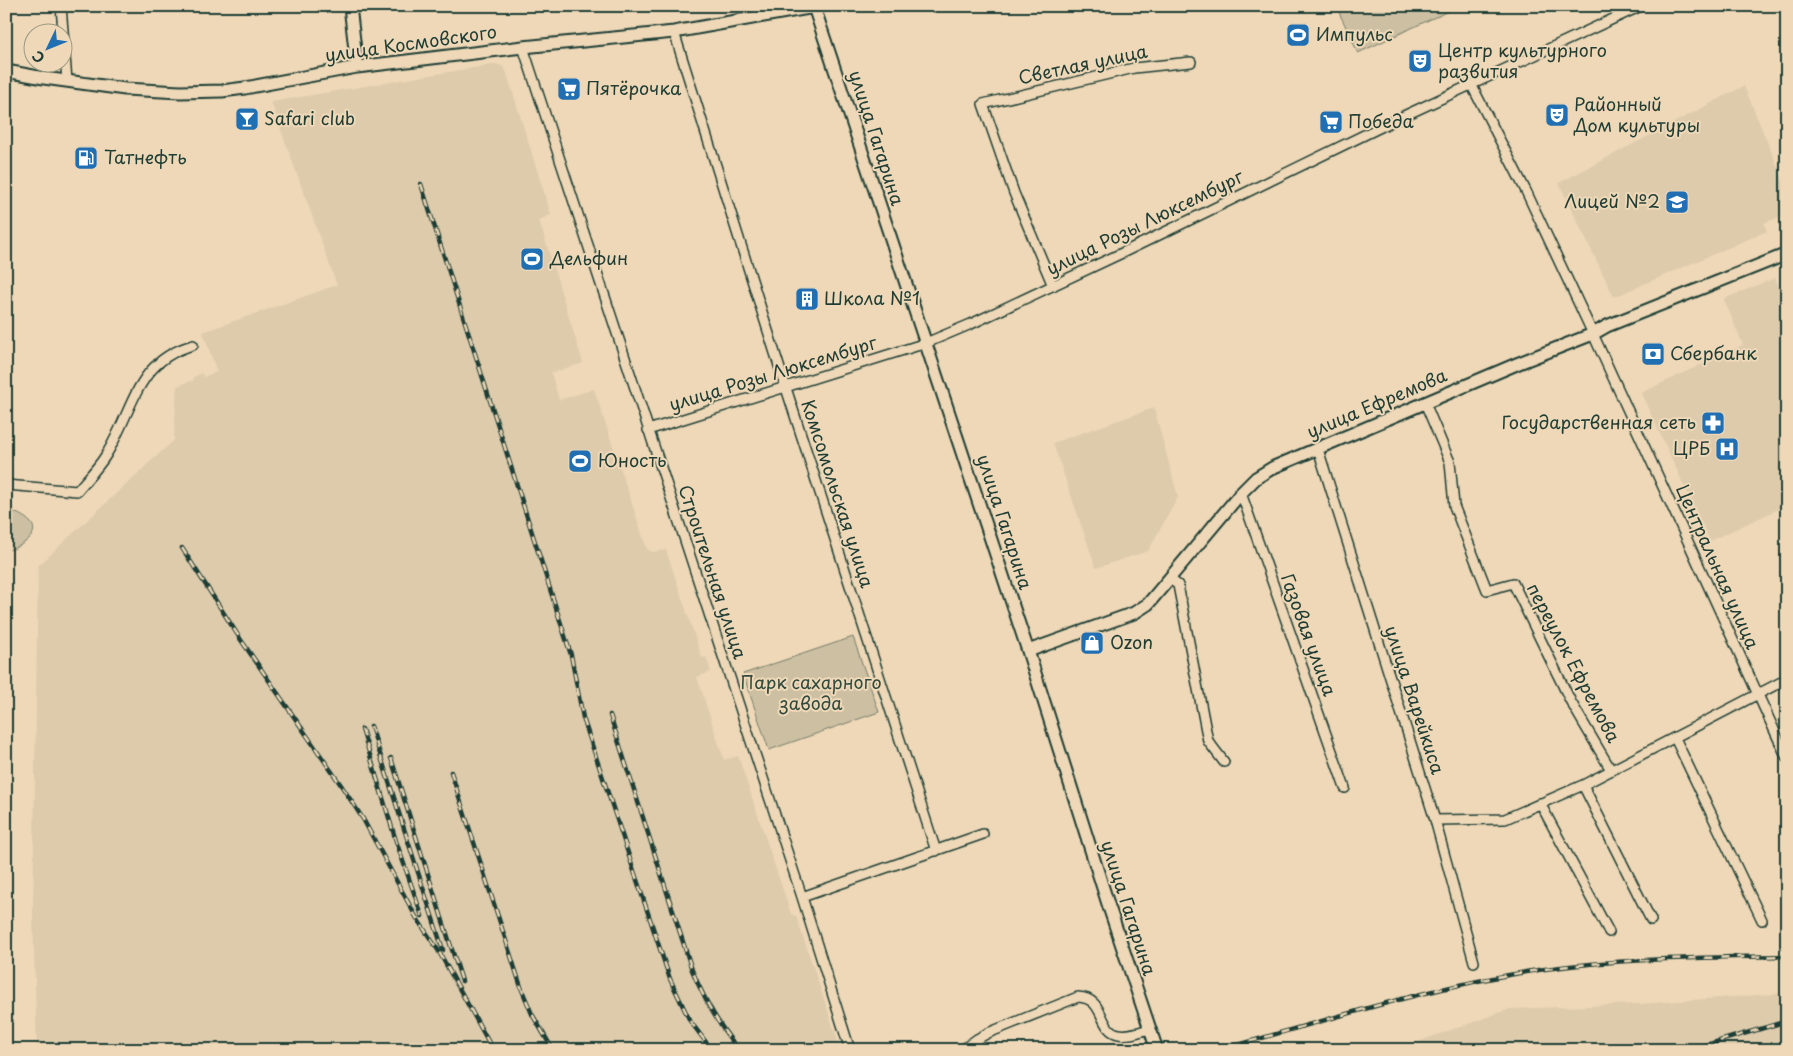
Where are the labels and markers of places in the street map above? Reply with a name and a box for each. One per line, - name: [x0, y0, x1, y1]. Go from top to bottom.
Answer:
- place label: Импульс: [1316, 20, 1393, 47]
- sports icon: Импульс: [1285, 22, 1311, 48]
- place label: Центр культурного развития: [1438, 36, 1607, 84]
- theatre icon: Центр культурного развития: [1407, 48, 1433, 74]
- place label: Пятёрочка: [586, 74, 682, 101]
- supermarket icon: Пятёрочка: [556, 76, 582, 102]
- place label: Районный Дом культуры: [1573, 90, 1700, 138]
- theatre icon: Районный Дом культуры: [1544, 102, 1570, 128]
- place label: Safari club: [264, 104, 355, 131]
- bar icon: Safari club: [234, 106, 260, 132]
- place label: Победа: [1348, 107, 1415, 134]
- supermarket icon: Победа: [1318, 109, 1344, 135]
- place label: Татнефть: [104, 143, 187, 170]
- fuel station icon: Татнефть: [73, 145, 99, 171]
- place label: Лицей №2: [1564, 187, 1660, 214]
- school or university icon: Лицей №2: [1664, 189, 1690, 215]
- place label: Дельфин: [549, 244, 628, 271]
- sports icon: Дельфин: [519, 246, 545, 272]
- place label: Школа №1: [824, 284, 920, 311]
- building icon: Школа №1: [794, 286, 820, 312]
- place label: Сбербанк: [1670, 339, 1757, 366]
- bank icon: Сбербанк: [1640, 341, 1666, 367]
- place label: Государственная сеть: [1502, 408, 1696, 435]
- pharmacy icon: Государственная сеть: [1700, 410, 1726, 436]
- place label: ЦРБ: [1673, 434, 1710, 461]
- hospital icon: ЦРБ: [1714, 436, 1740, 462]
- place label: Юность: [598, 446, 666, 473]
- sports icon: Юность: [567, 448, 593, 474]
- place label: Ozon: [1110, 628, 1153, 655]
- shop icon: Ozon: [1079, 630, 1105, 656]

